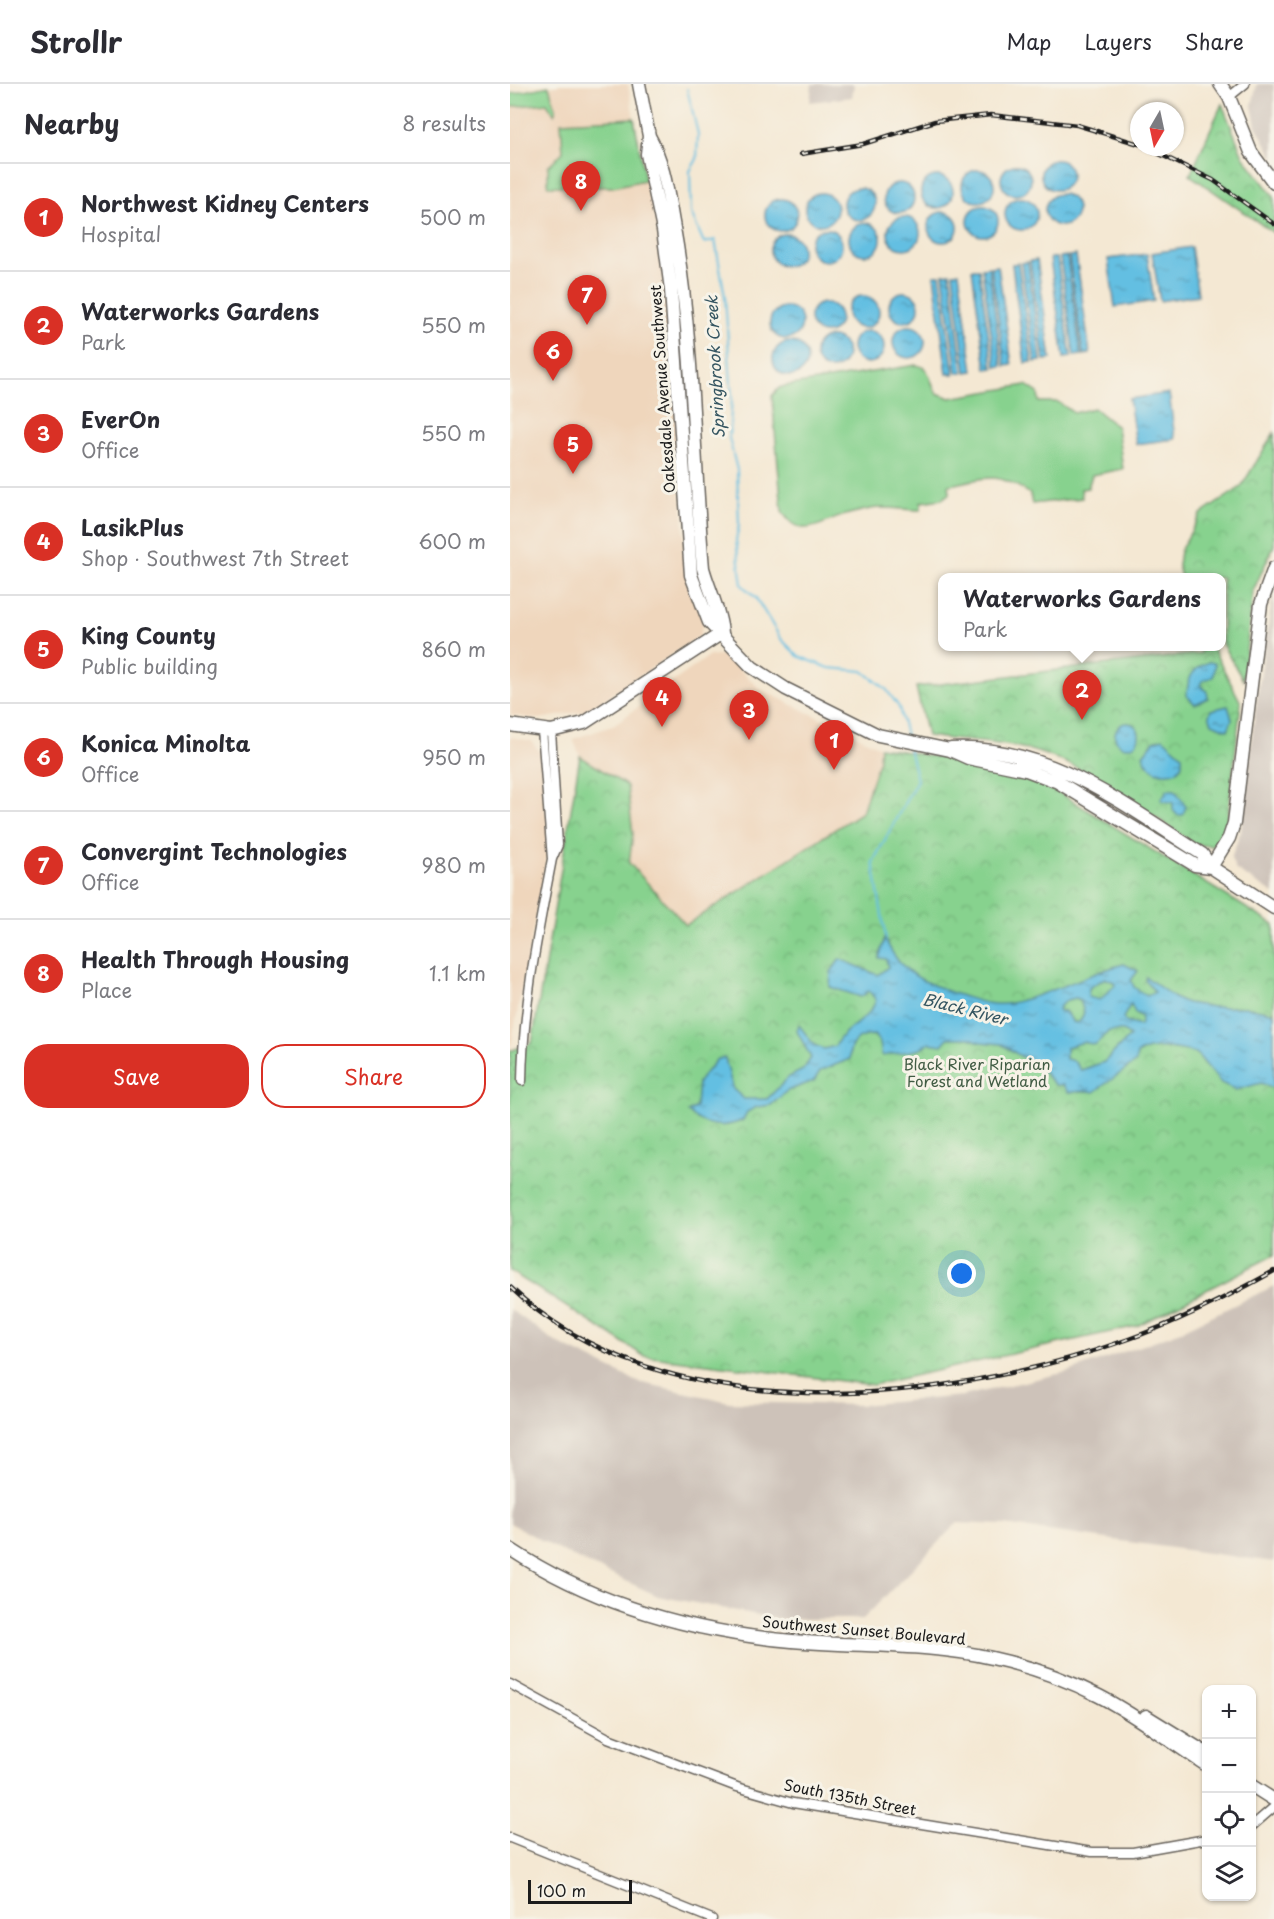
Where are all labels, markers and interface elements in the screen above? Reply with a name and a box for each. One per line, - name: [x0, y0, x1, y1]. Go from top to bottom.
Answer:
- text: Strollr: [30, 20, 122, 63]
- text: Map: [1007, 25, 1051, 57]
- text: Layers: [1084, 25, 1152, 57]
- text: Share: [1185, 25, 1244, 57]
- north arrow: [1130, 102, 1184, 156]
- text: Nearby: [24, 104, 119, 143]
- text: 8 results: [402, 108, 486, 138]
- pin: 8: [562, 162, 600, 211]
- text: Northwest Kidney Centers: [81, 186, 369, 219]
- text: 1: [39, 202, 48, 232]
- text: 500 m: [419, 202, 486, 232]
- text: Hospital: [81, 219, 161, 249]
- pin: 7: [568, 276, 607, 325]
- street label: Oakesdale Avenue Southwest: [643, 284, 680, 494]
- text: Waterworks Gardens: [81, 294, 319, 327]
- water label: Springbrook Creek: [698, 294, 730, 439]
- text: 2: [36, 310, 51, 340]
- text: 550 m: [421, 310, 486, 340]
- text: Park: [81, 327, 126, 357]
- pin: 6: [534, 332, 573, 381]
- text: EverOn: [81, 402, 160, 435]
- text: 3: [37, 418, 50, 448]
- text: 550 m: [421, 418, 486, 448]
- pin: 5: [554, 424, 592, 474]
- text: Office: [81, 435, 139, 465]
- text: LasikPlus: [81, 510, 184, 543]
- text: 4: [37, 526, 50, 556]
- text: 600 m: [418, 526, 486, 556]
- text: Shop · Southwest 7th Street: [81, 543, 349, 573]
- popup: [938, 573, 1226, 651]
- text: Waterworks Gardens: [963, 581, 1201, 614]
- text: Park: [963, 614, 1008, 644]
- text: King County: [81, 618, 216, 651]
- text: 5: [37, 634, 50, 664]
- text: 860 m: [421, 634, 486, 664]
- text: Public building: [81, 651, 218, 681]
- pin: 2: [1062, 670, 1102, 720]
- pin: 4: [642, 678, 682, 727]
- pin: 3: [730, 690, 768, 740]
- pin: 1: [814, 720, 854, 770]
- text: Konica Minolta: [81, 726, 250, 759]
- text: 6: [36, 742, 51, 772]
- text: 950 m: [422, 742, 486, 772]
- text: Office: [81, 759, 139, 789]
- text: Convergint Technologies: [81, 834, 347, 867]
- text: 7: [38, 850, 49, 880]
- text: 980 m: [422, 850, 486, 880]
- text: Office: [81, 867, 139, 897]
- text: Health Through Housing: [81, 942, 349, 975]
- text: 8: [37, 958, 50, 988]
- text: 1.1 km: [429, 958, 486, 988]
- text: Place: [81, 975, 132, 1005]
- water label: Black River: [921, 986, 1013, 1031]
- button: Save: [24, 1044, 249, 1108]
- button: Share: [261, 1044, 486, 1108]
- park label: Black River Riparian Forest and Wetland: [903, 1052, 1051, 1092]
- your location: [947, 1259, 976, 1288]
- street label: Southwest Sunset Boulevard: [761, 1609, 967, 1650]
- map controls: [1202, 1685, 1256, 1901]
- button: +: [1202, 1685, 1256, 1739]
- button: −: [1202, 1739, 1256, 1793]
- street label: South 135th Street: [782, 1772, 919, 1821]
- button: locate: [1202, 1793, 1256, 1847]
- button: layers: [1202, 1847, 1256, 1901]
- scale bar: [528, 1877, 632, 1904]
- text: 100 m: [537, 1878, 586, 1902]

